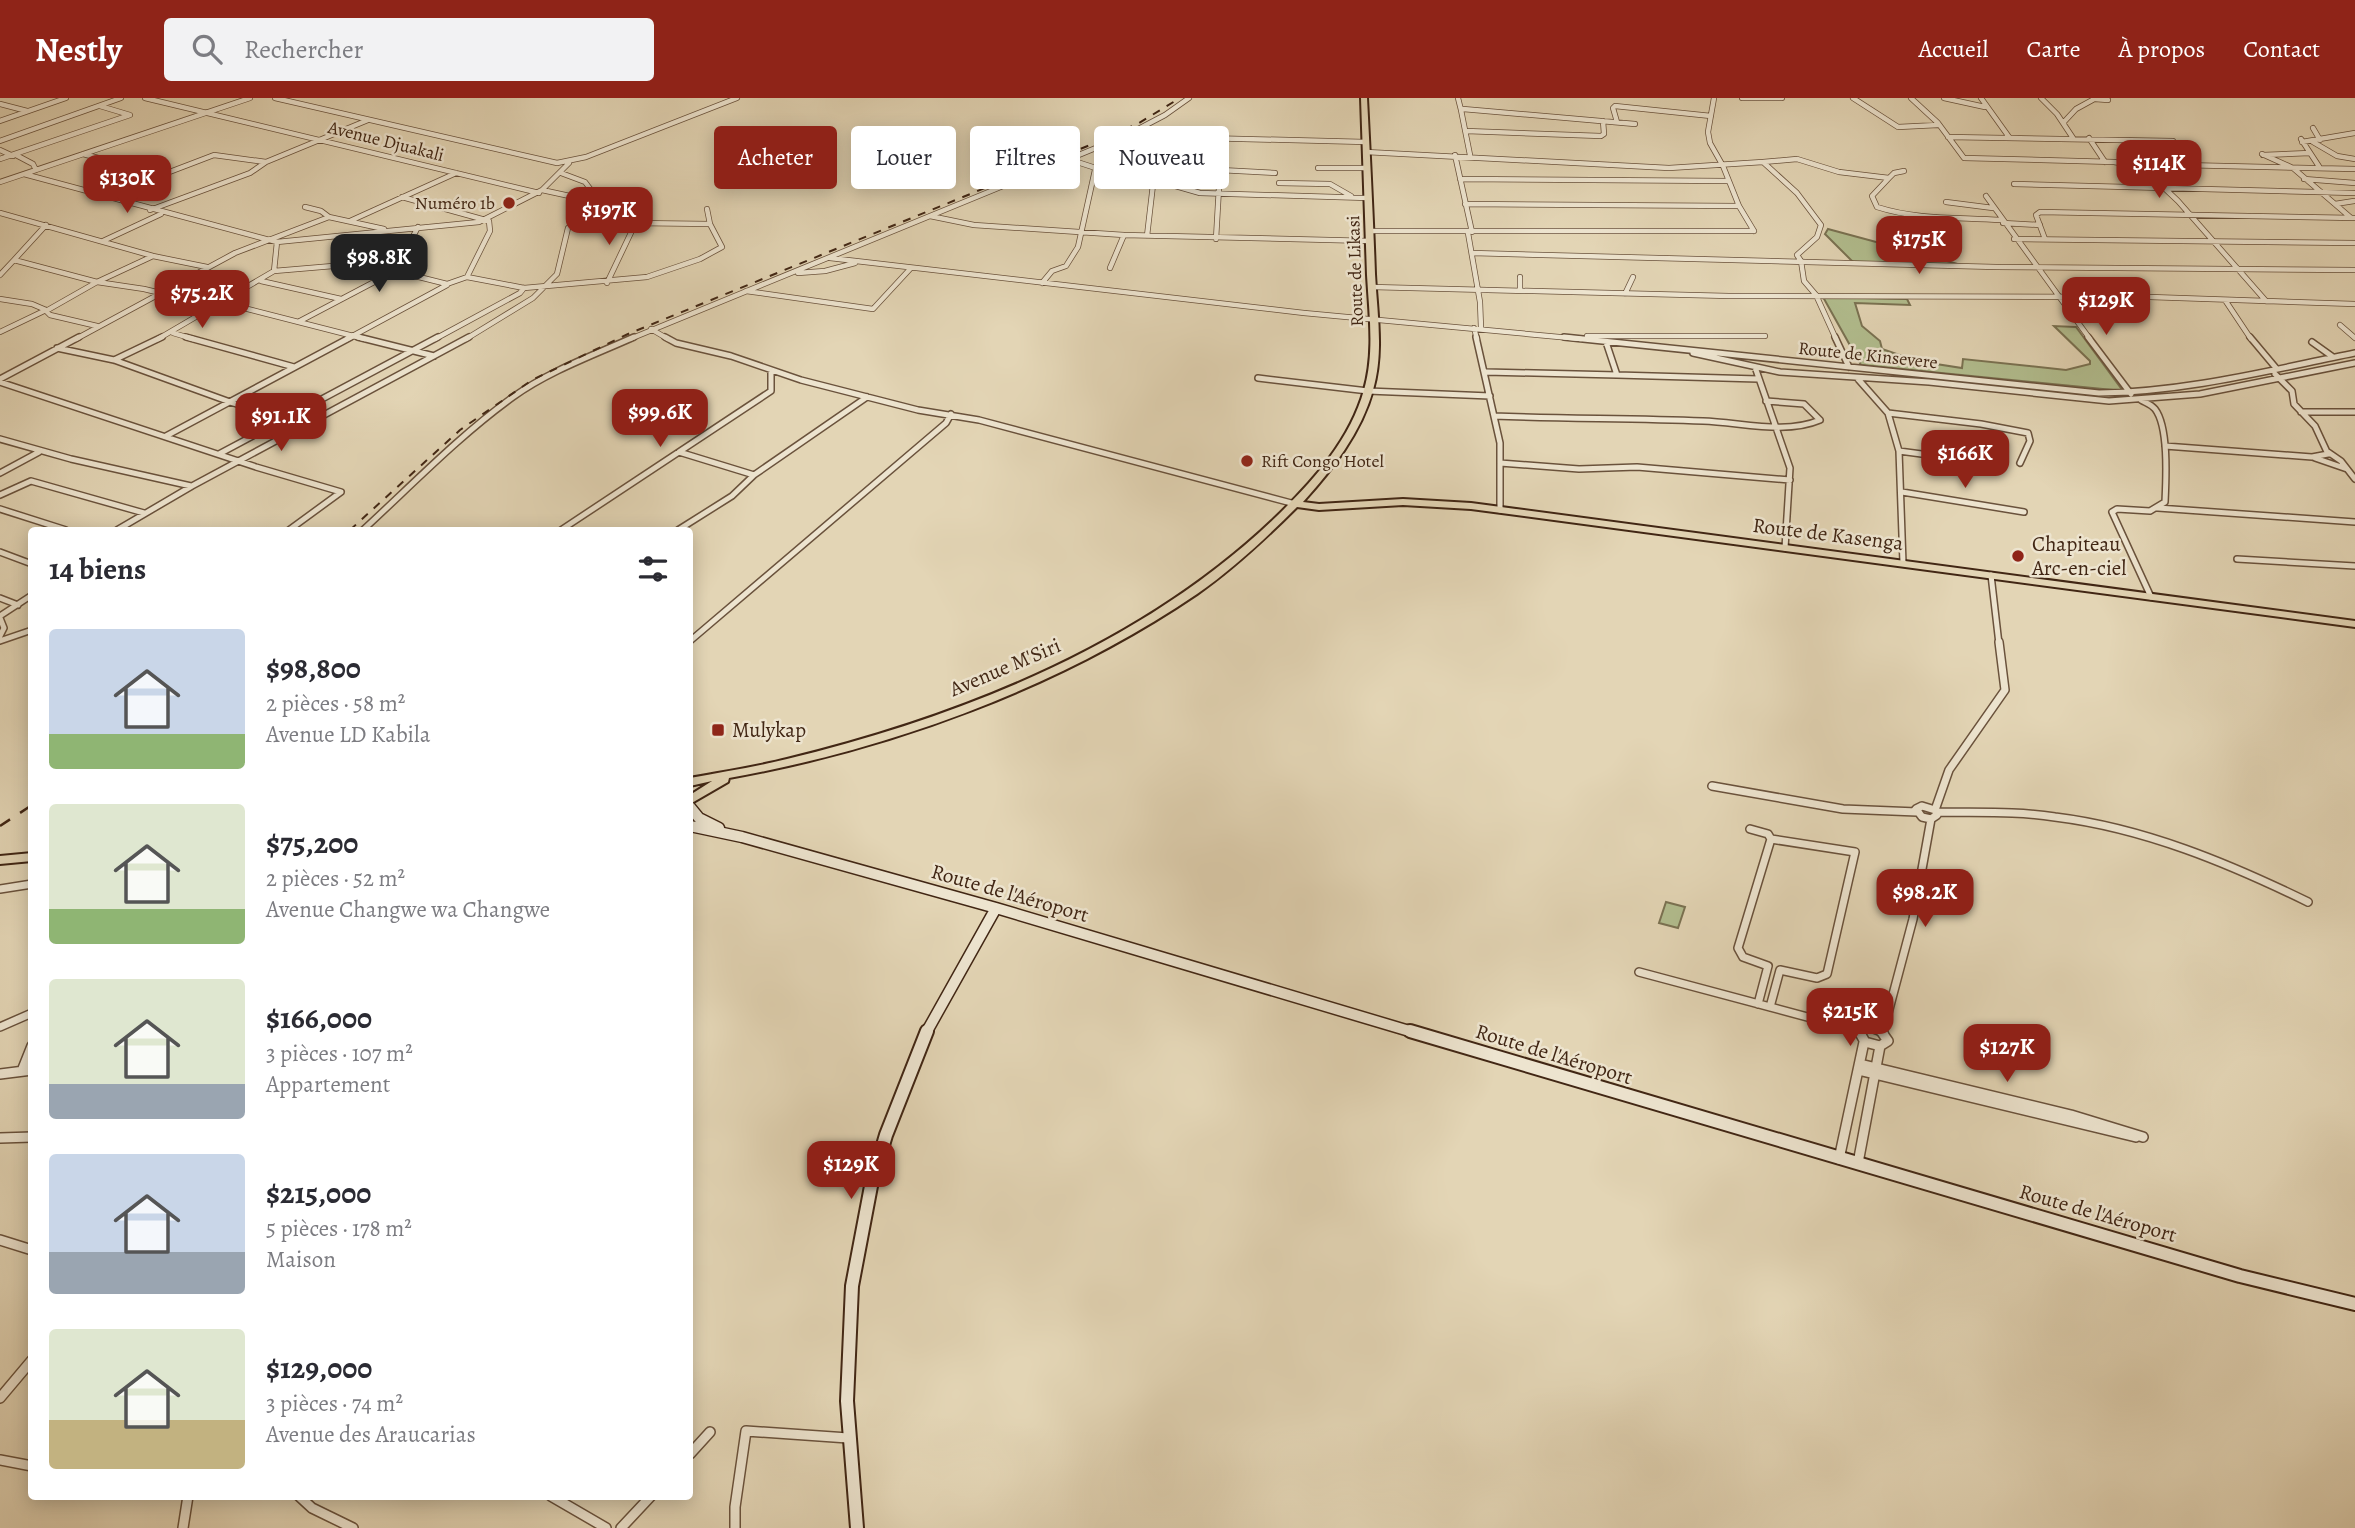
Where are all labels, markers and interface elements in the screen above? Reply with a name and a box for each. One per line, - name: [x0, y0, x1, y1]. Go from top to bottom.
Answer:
- search box: [164, 18, 654, 81]
- text: Nestly: [35, 27, 122, 72]
- icon: search: [188, 30, 226, 68]
- text: Rechercher: [244, 32, 364, 67]
- text: Accueil: [1918, 33, 1988, 65]
- text: Carte: [2026, 33, 2081, 65]
- text: À propos: [2119, 33, 2205, 65]
- text: Contact: [2243, 33, 2320, 65]
- street label: Avenue Djuakali: [324, 115, 447, 167]
- chip: Acheter: [714, 126, 837, 189]
- chip: Louer: [851, 126, 956, 189]
- chip: Filtres: [970, 126, 1080, 189]
- chip: Nouveau: [1094, 126, 1229, 189]
- pin: $114K: [2110, 140, 2208, 200]
- text: $114K: [2132, 147, 2186, 178]
- pin: $130K: [78, 156, 176, 215]
- text: $130K: [99, 162, 155, 193]
- pin: $197K: [560, 188, 658, 247]
- place label: Numéro 1b: [415, 191, 495, 215]
- text: $197K: [582, 194, 636, 225]
- marker: Numéro 1b: [501, 195, 517, 211]
- street label: Route de Likasi: [1341, 215, 1369, 327]
- pin: $175K: [1870, 216, 1968, 276]
- text: $175K: [1892, 223, 1946, 254]
- pin: $98.8K: [322, 234, 436, 294]
- text: $98.8K: [347, 241, 411, 272]
- pin: $75.2K: [145, 271, 259, 330]
- text: $75.2K: [171, 277, 233, 308]
- pin: $129K: [2057, 278, 2155, 337]
- text: $129K: [2078, 284, 2134, 315]
- street label: Route de Kinsevere: [1797, 336, 1939, 374]
- pin: $99.6K: [603, 390, 717, 449]
- pin: $91.1K: [224, 394, 338, 453]
- text: $99.6K: [628, 396, 692, 427]
- text: $91.1K: [251, 400, 311, 431]
- pin: $166K: [1916, 430, 2014, 490]
- text: $166K: [1937, 437, 1993, 468]
- place label: Rift Congo Hotel: [1261, 449, 1385, 473]
- marker: Rift Congo Hotel: [1239, 453, 1255, 469]
- street label: Route de Kasenga: [1751, 511, 1905, 557]
- place label: Chapiteau Arc-en-ciel: [2031, 530, 2126, 582]
- marker: Chapiteau Arc-en-ciel: [2010, 548, 2026, 564]
- text: 14 biens: [49, 549, 146, 589]
- icon: filters: [634, 550, 672, 588]
- street label: Avenue M'Siri: [944, 631, 1065, 703]
- text: $98,800: [266, 648, 361, 688]
- icon: home: [105, 657, 189, 741]
- text: 2 pièces · 58 m²: [266, 688, 405, 719]
- place label: Mulykap: [732, 716, 806, 744]
- text: Avenue LD Kabila: [266, 719, 430, 750]
- marker: Mulykap: [710, 722, 726, 738]
- text: $75,200: [266, 823, 358, 863]
- icon: home: [105, 832, 189, 916]
- street label: Route de l'Aéroport: [928, 857, 1092, 929]
- text: 2 pièces · 52 m²: [266, 863, 405, 894]
- pin: $98.2K: [1868, 870, 1982, 929]
- text: $98.2K: [1893, 876, 1957, 907]
- text: Avenue Changwe wa Changwe: [266, 894, 550, 925]
- pin: $215K: [1801, 988, 1899, 1048]
- text: $215K: [1823, 995, 1878, 1026]
- text: $166,000: [266, 998, 372, 1038]
- icon: home: [105, 1007, 189, 1091]
- street label: Route de l'Aéroport: [1472, 1017, 1636, 1091]
- pin: $127K: [1958, 1024, 2056, 1084]
- text: $127K: [1980, 1031, 2035, 1062]
- text: 3 pièces · 107 m²: [266, 1038, 413, 1069]
- text: Appartement: [266, 1069, 390, 1100]
- pin: $129K: [802, 1142, 900, 1201]
- text: $129K: [823, 1148, 879, 1179]
- text: $215,000: [266, 1173, 371, 1213]
- street label: Route de l'Aéroport: [2016, 1177, 2180, 1249]
- icon: home: [105, 1182, 189, 1266]
- text: 5 pièces · 178 m²: [266, 1213, 412, 1244]
- text: Maison: [266, 1244, 336, 1275]
- text: $129,000: [266, 1348, 372, 1388]
- icon: home: [105, 1357, 189, 1441]
- text: 3 pièces · 74 m²: [266, 1388, 403, 1419]
- text: Avenue des Araucarias: [266, 1419, 476, 1450]

